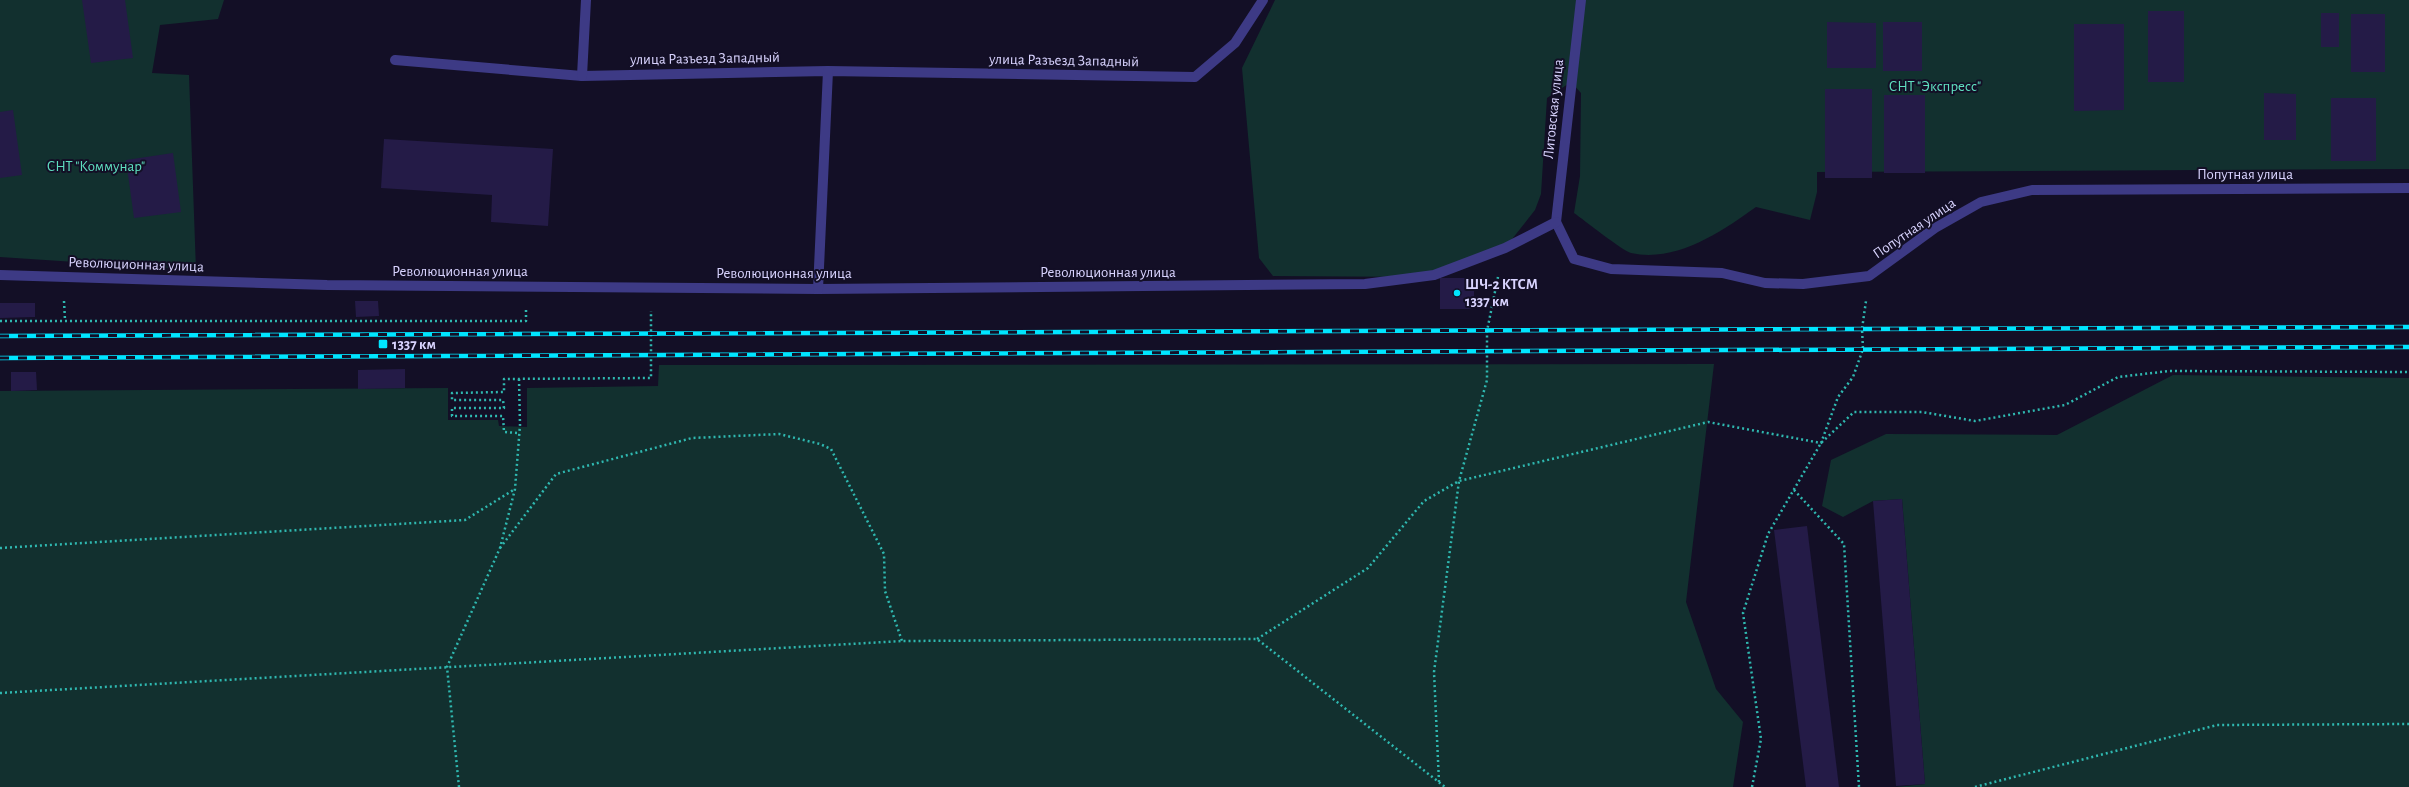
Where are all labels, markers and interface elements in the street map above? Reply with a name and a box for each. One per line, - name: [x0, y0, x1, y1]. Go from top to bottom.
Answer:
- street label: улица Разъезд Западный: [629, 50, 780, 67]
- street label: улица Разъезд Западный: [988, 52, 1139, 69]
- street label: Литовская улица: [1541, 58, 1566, 160]
- park label: СНТ "Экспресс": [1889, 79, 1981, 94]
- park label: СНТ "Коммунар": [47, 159, 145, 174]
- street label: Попутная улица: [2197, 167, 2293, 182]
- street label: Попутная улица: [1870, 195, 1958, 261]
- street label: Революционная улица: [68, 255, 204, 274]
- street label: Революционная улица: [392, 264, 528, 279]
- street label: Революционная улица: [1040, 265, 1176, 280]
- street label: Революционная улица: [716, 266, 852, 281]
- place label: ШЧ-2 КТСМ 1337 км: [1465, 277, 1538, 309]
- marker: ШЧ-2 КТСМ 1337 км: [1452, 288, 1462, 298]
- place label: 1337 км: [392, 337, 436, 352]
- marker: 1337 км: [377, 338, 389, 350]

